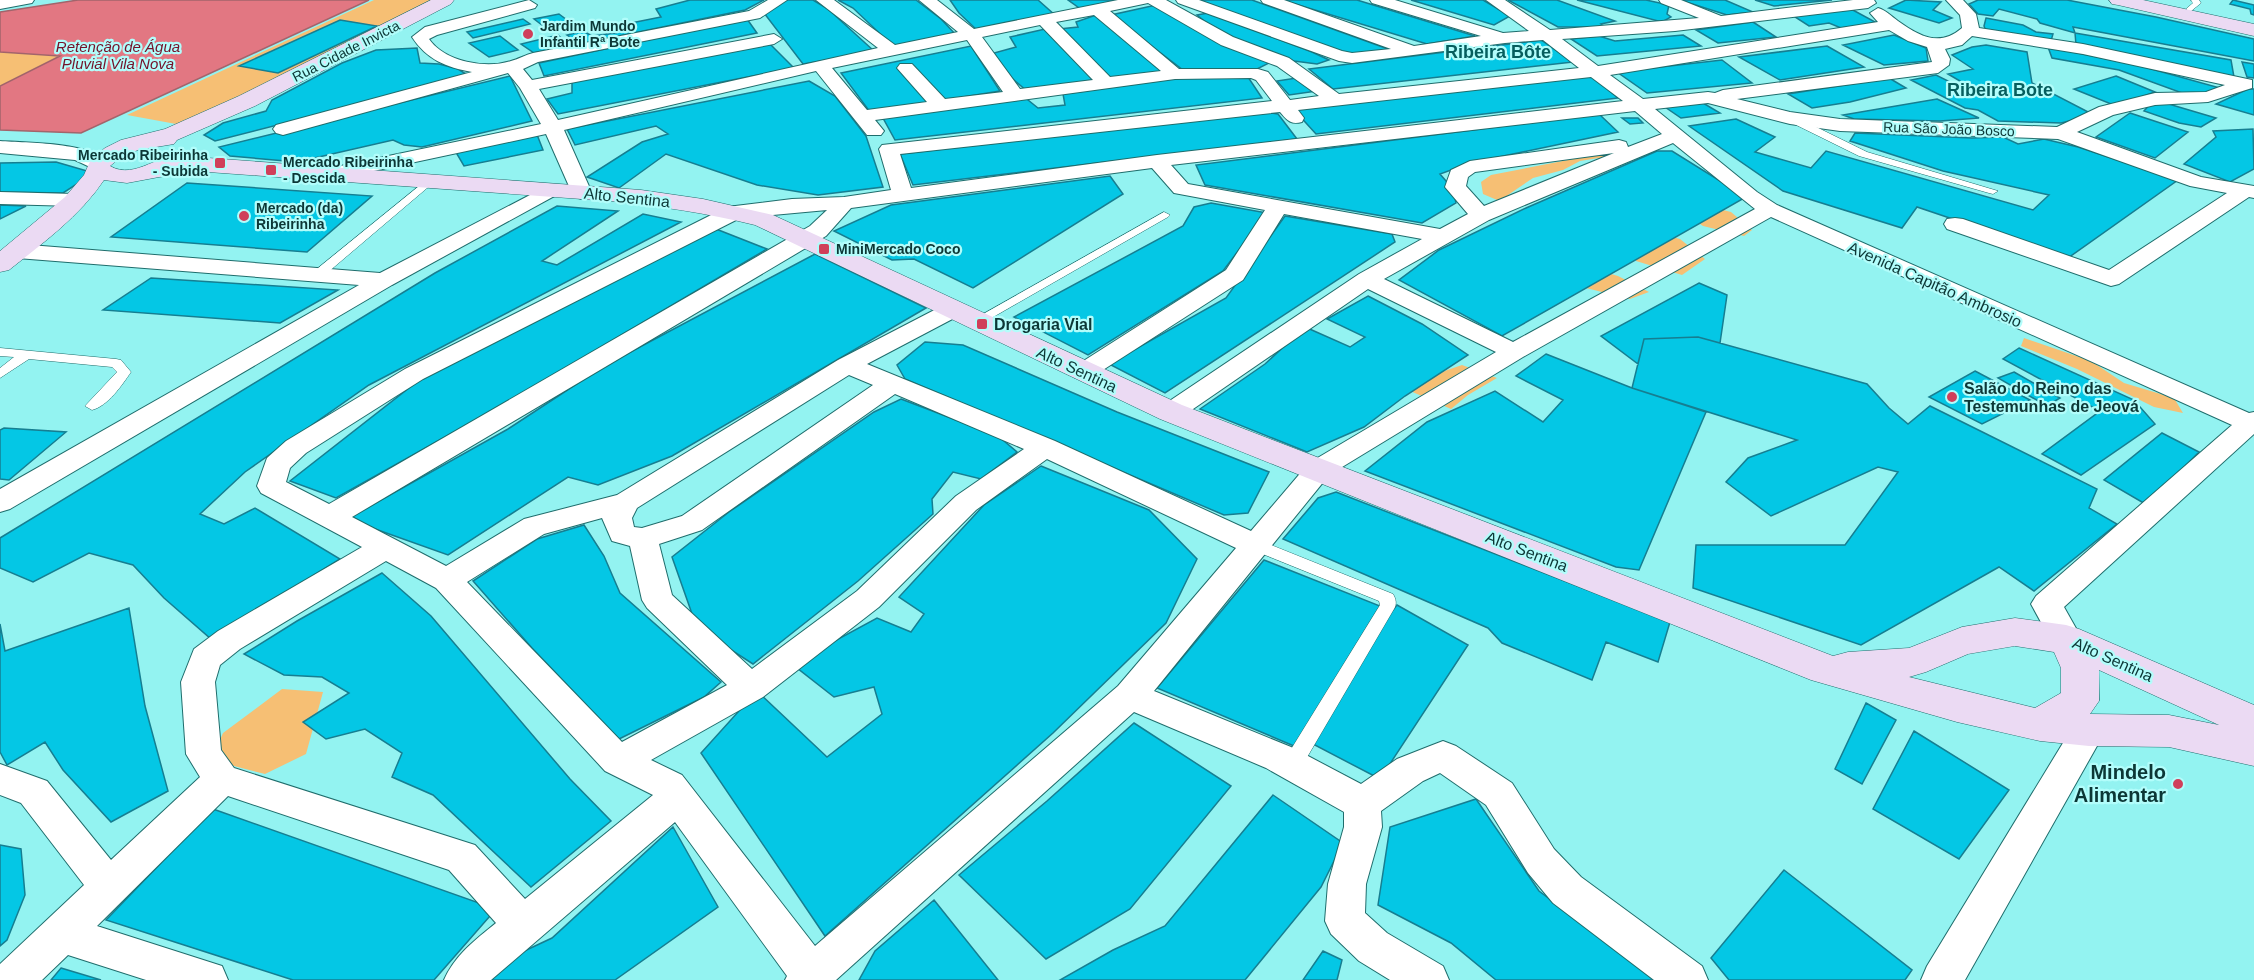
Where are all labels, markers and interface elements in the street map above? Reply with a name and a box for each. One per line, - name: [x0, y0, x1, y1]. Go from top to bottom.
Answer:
- street label: Rua Cidade Invicta: [290, 17, 403, 85]
- place label: Jardim Mundo Infantil Rª Bote: [540, 18, 640, 50]
- marker: Jardim Mundo Infantil Rª Bote: [521, 27, 535, 41]
- water label: Retenção de Água Pluvial Vila Nova: [56, 38, 180, 72]
- district label: Ribeira Bôte: [1445, 42, 1551, 62]
- district label: Ribeira Bote: [1947, 80, 2053, 100]
- street label: Rua São João Bosco: [1883, 119, 2015, 139]
- place label: Mercado Ribeirinha - Subida: [78, 147, 208, 179]
- place label: Mercado Ribeirinha - Descida: [283, 154, 413, 186]
- marker: Mercado Ribeirinha - Subida: [213, 156, 227, 170]
- marker: Mercado Ribeirinha - Descida: [264, 163, 278, 177]
- street label: Alto Sentina: [583, 185, 671, 210]
- place label: Mercado (da) Ribeirinha: [256, 200, 343, 232]
- marker: Mercado (da) Ribeirinha: [237, 209, 251, 223]
- street label: Avenida Capitão Ambrosio: [1845, 238, 2024, 331]
- place label: MiniMercado Coco: [836, 241, 960, 257]
- marker: MiniMercado Coco: [817, 242, 831, 256]
- place label: Drogaria Vial: [994, 316, 1092, 333]
- marker: Drogaria Vial: [975, 317, 989, 331]
- street label: Alto Sentina: [1034, 344, 1120, 395]
- place label: Salão do Reino das Testemunhas de Jeová: [1964, 380, 2139, 415]
- marker: Salão do Reino das Testemunhas de Jeová: [1945, 390, 1959, 404]
- street label: Alto Sentina: [1483, 528, 1570, 575]
- street label: Alto Sentina: [2070, 634, 2156, 685]
- place label: Mindelo Alimentar: [2074, 761, 2166, 806]
- marker: Mindelo Alimentar: [2171, 777, 2185, 791]

